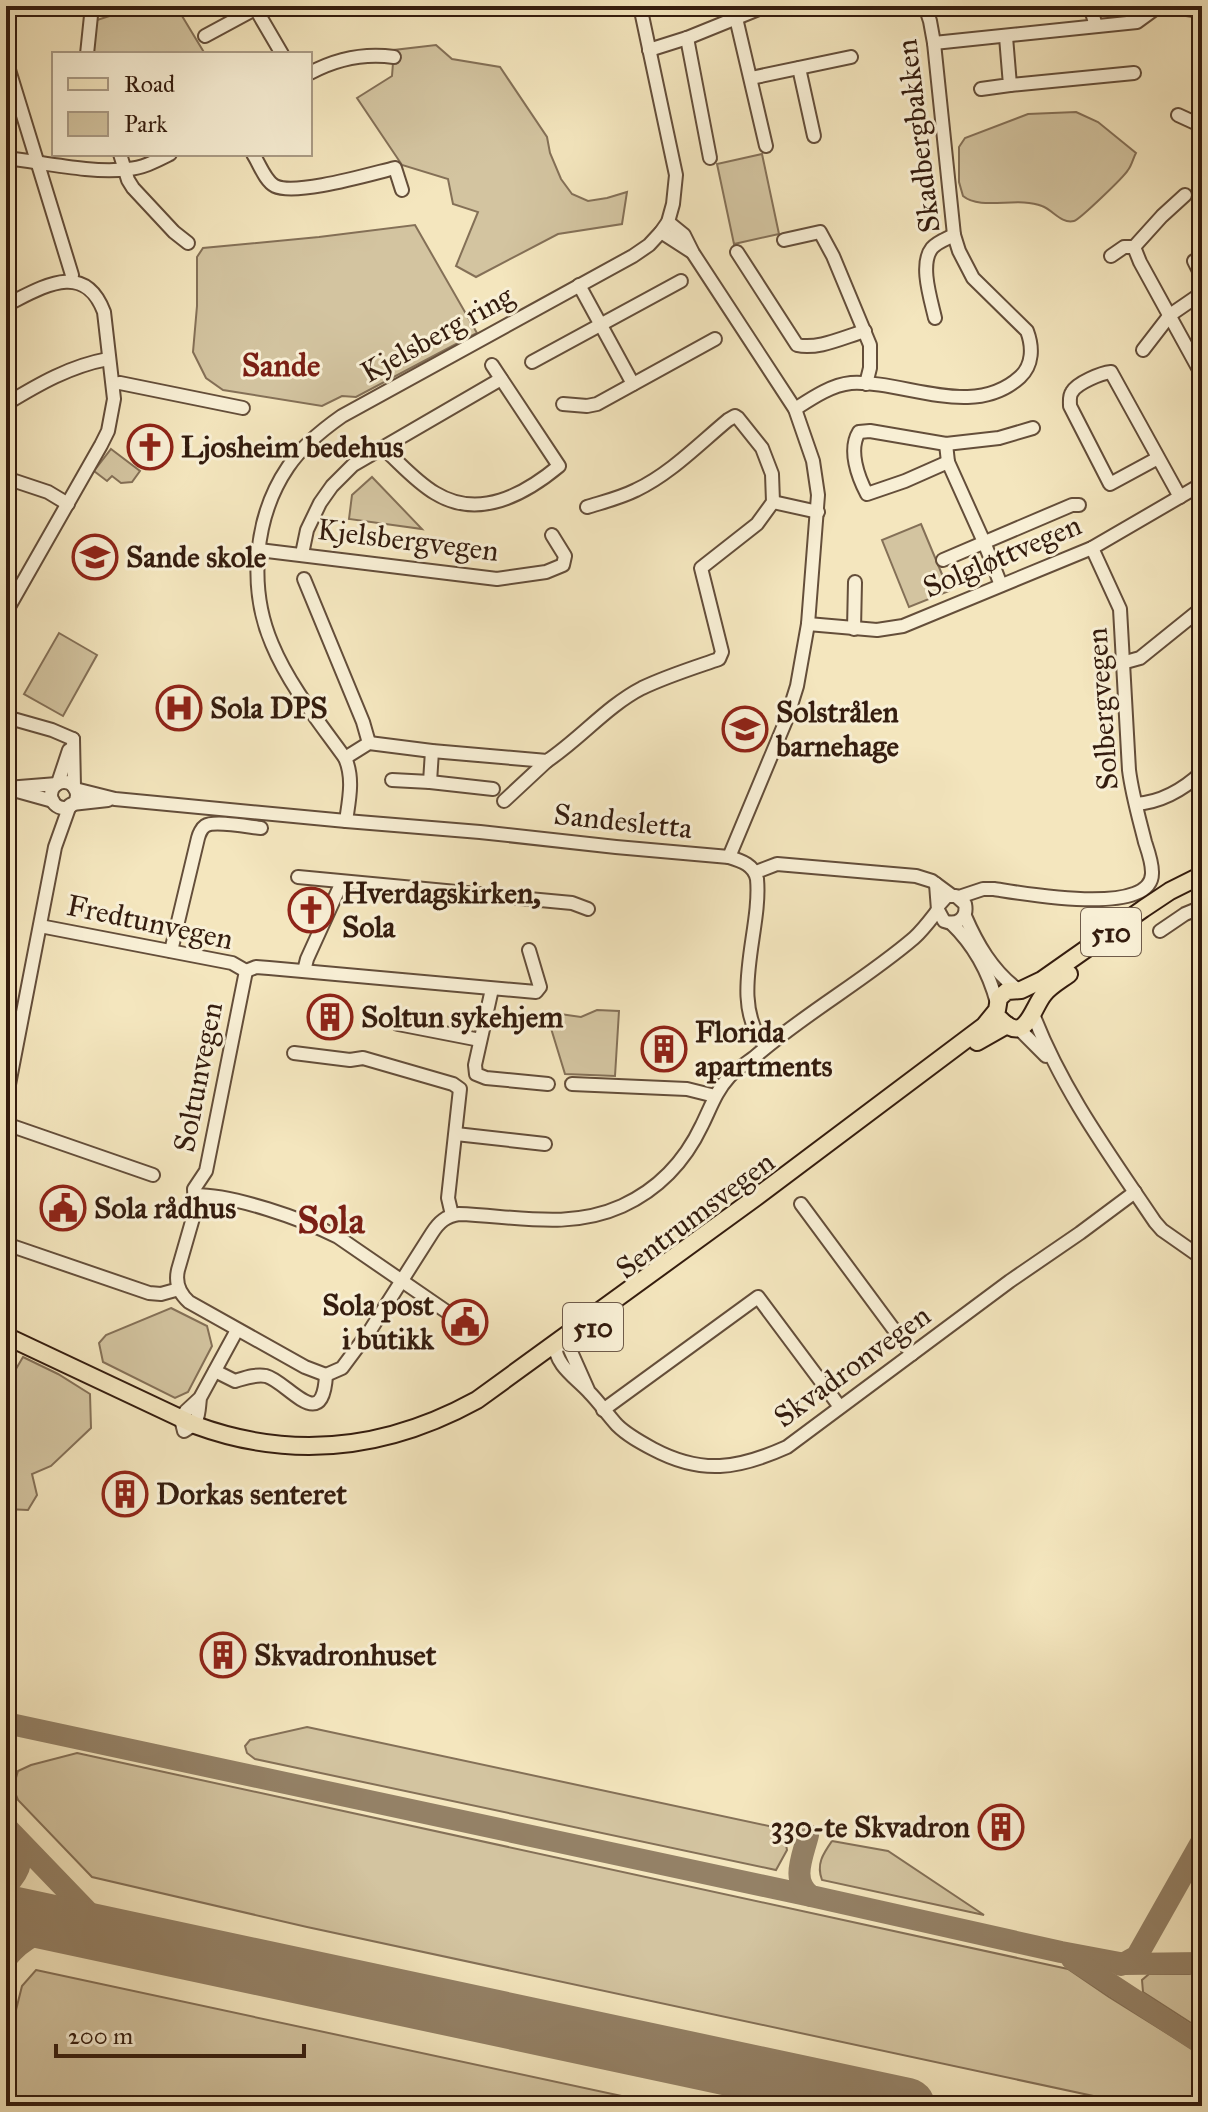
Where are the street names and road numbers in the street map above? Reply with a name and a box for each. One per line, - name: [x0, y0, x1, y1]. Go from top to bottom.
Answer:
- street label: Skadbergbakken: [888, 37, 948, 235]
- street label: Kjelsberg ring: [355, 277, 520, 391]
- street label: Solgløttvegen: [917, 507, 1087, 605]
- street label: Kjelsbergvegen: [315, 511, 501, 569]
- street label: Solbergvegen: [1078, 627, 1126, 791]
- street label: Sandesletta: [552, 796, 694, 846]
- street label: Fredtunvegen: [64, 887, 236, 957]
- road number: 510: [1081, 908, 1141, 956]
- street label: Soltunvegen: [166, 999, 230, 1155]
- street label: Sentrumsvegen: [609, 1144, 781, 1286]
- street label: Skvadronvegen: [767, 1297, 937, 1435]
- road number: 510: [563, 1303, 623, 1351]

